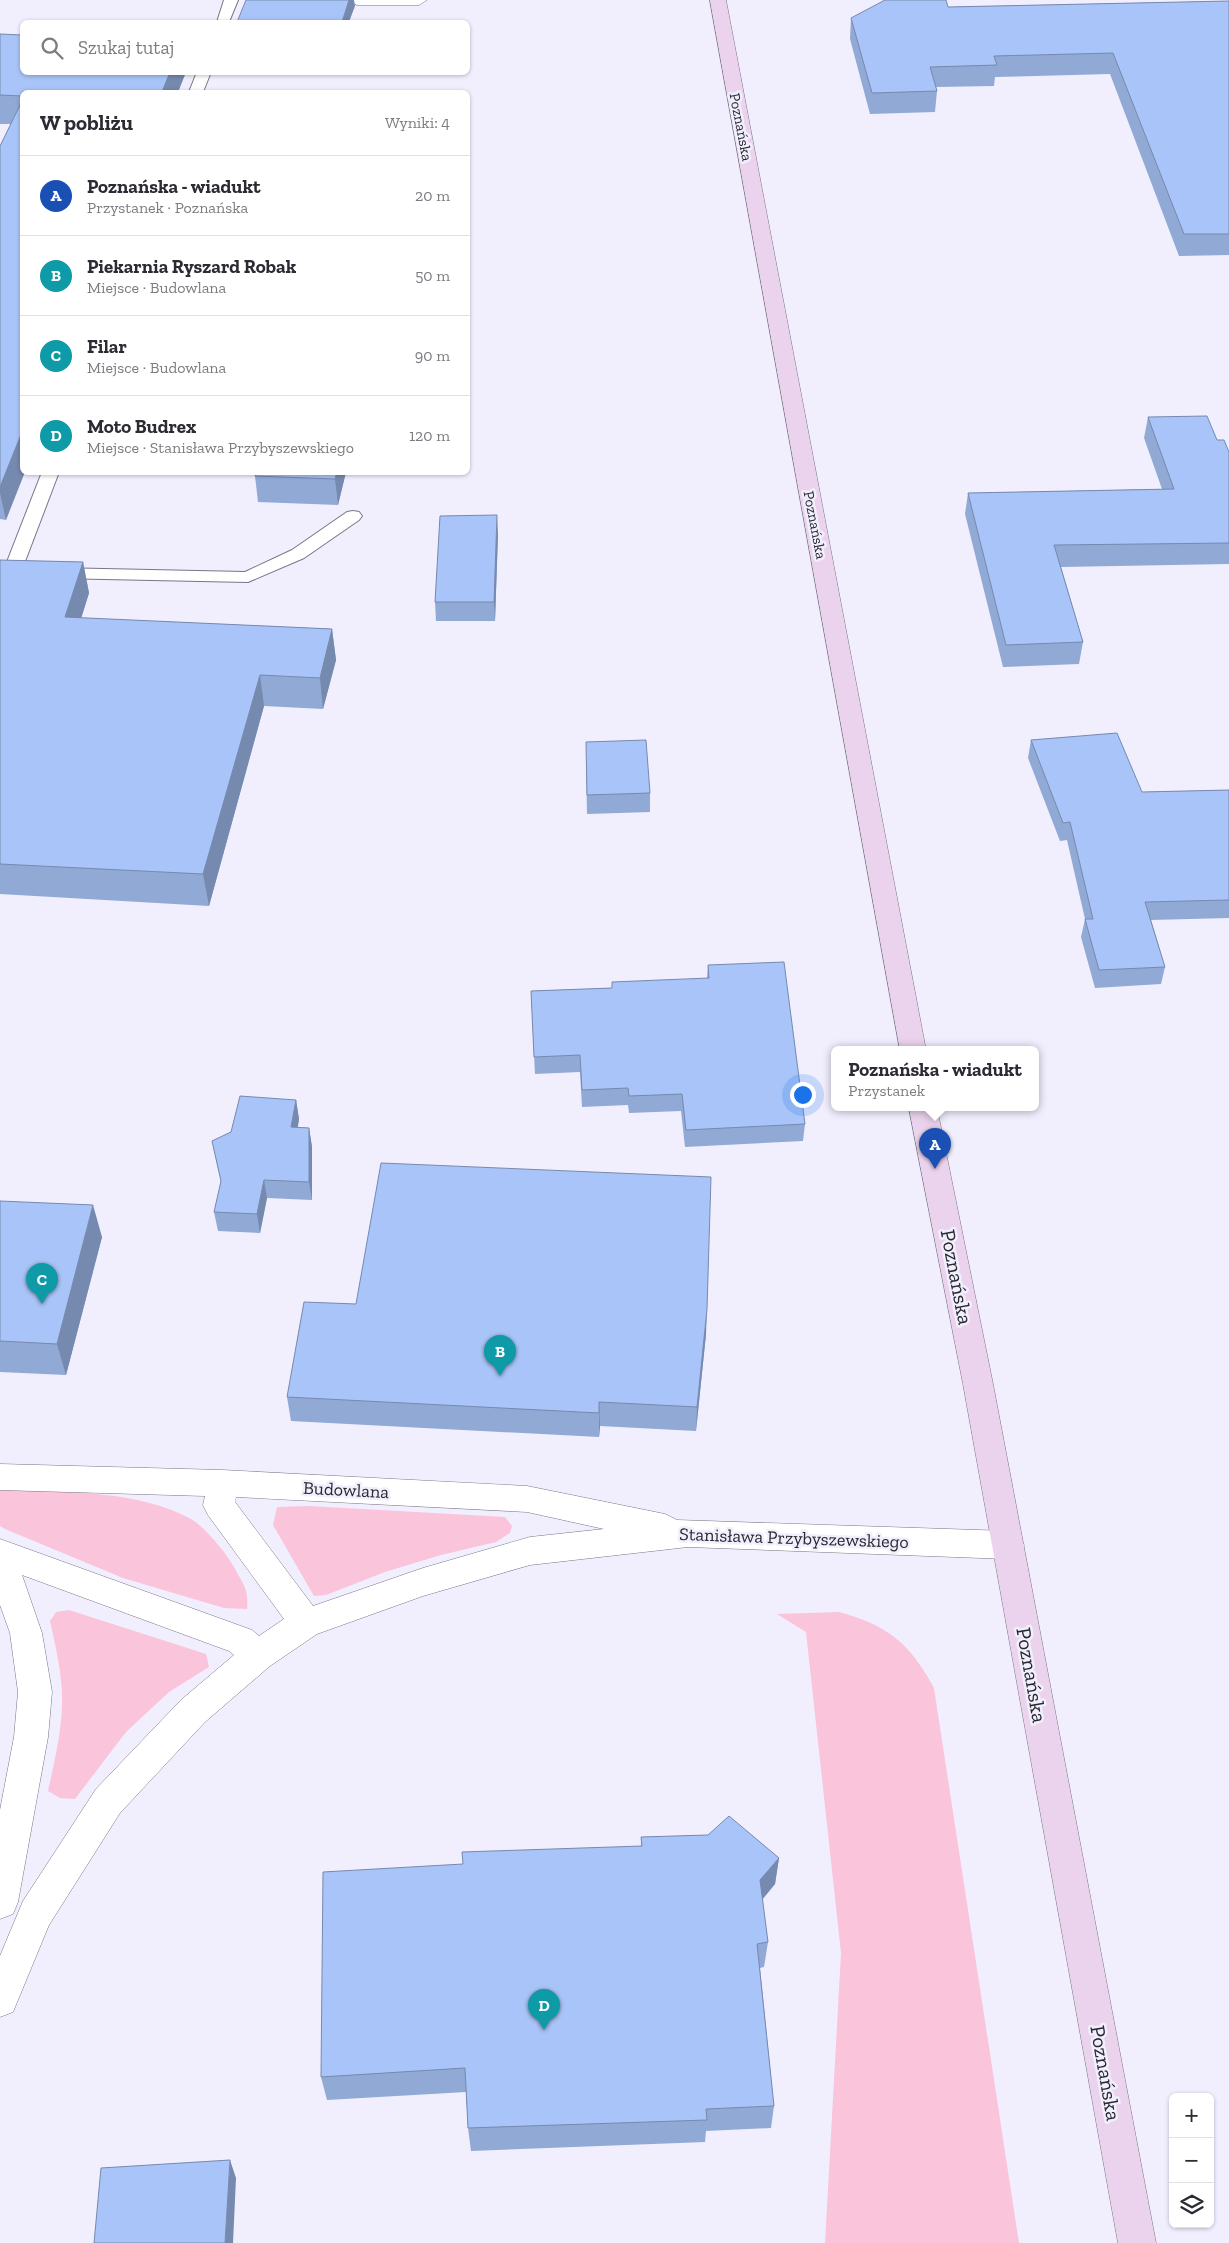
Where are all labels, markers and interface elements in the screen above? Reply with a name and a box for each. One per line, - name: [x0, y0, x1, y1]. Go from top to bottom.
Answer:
- search box: [20, 20, 470, 75]
- icon: search: [38, 34, 66, 62]
- text: Szukaj tutaj: [78, 36, 174, 59]
- street label: Poznańska: [726, 91, 756, 163]
- text: W pobliżu: [40, 110, 133, 135]
- text: Wyniki: 4: [385, 113, 450, 132]
- text: Poznańska - wiadukt: [87, 175, 261, 198]
- text: A: [51, 186, 62, 205]
- text: 20 m: [415, 186, 450, 205]
- text: Przystanek · Poznańska: [87, 198, 248, 217]
- text: Piekarnia Ryszard Robak: [87, 255, 296, 278]
- text: B: [51, 266, 61, 285]
- text: 50 m: [415, 266, 450, 285]
- text: Miejsce · Budowlana: [87, 278, 226, 297]
- text: Filar: [87, 335, 127, 358]
- text: C: [51, 346, 61, 365]
- text: 90 m: [415, 346, 450, 365]
- text: Miejsce · Budowlana: [87, 358, 226, 377]
- text: Moto Budrex: [87, 415, 196, 438]
- text: D: [50, 426, 62, 445]
- text: 120 m: [409, 426, 450, 445]
- text: Miejsce · Stanisława Przybyszewskiego: [87, 438, 354, 457]
- street label: Poznańska: [800, 489, 830, 561]
- popup: [831, 1046, 1039, 1111]
- text: Poznańska - wiadukt: [848, 1058, 1022, 1081]
- text: Przystanek: [848, 1081, 925, 1100]
- your location: [790, 1082, 816, 1108]
- pin: A: [919, 1128, 951, 1169]
- street label: Poznańska: [936, 1227, 978, 1327]
- pin: C: [26, 1263, 58, 1304]
- pin: B: [484, 1335, 516, 1376]
- street label: Budowlana: [302, 1477, 390, 1503]
- street label: Stanisława Przybyszewskiego: [679, 1523, 909, 1553]
- street label: Poznańska: [1011, 1625, 1053, 1725]
- pin: D: [528, 1989, 560, 2030]
- street label: Poznańska: [1085, 2023, 1127, 2123]
- map controls: [1169, 2093, 1214, 2228]
- button: +: [1169, 2093, 1214, 2138]
- button: −: [1169, 2138, 1214, 2183]
- button: layers: [1169, 2183, 1214, 2228]

